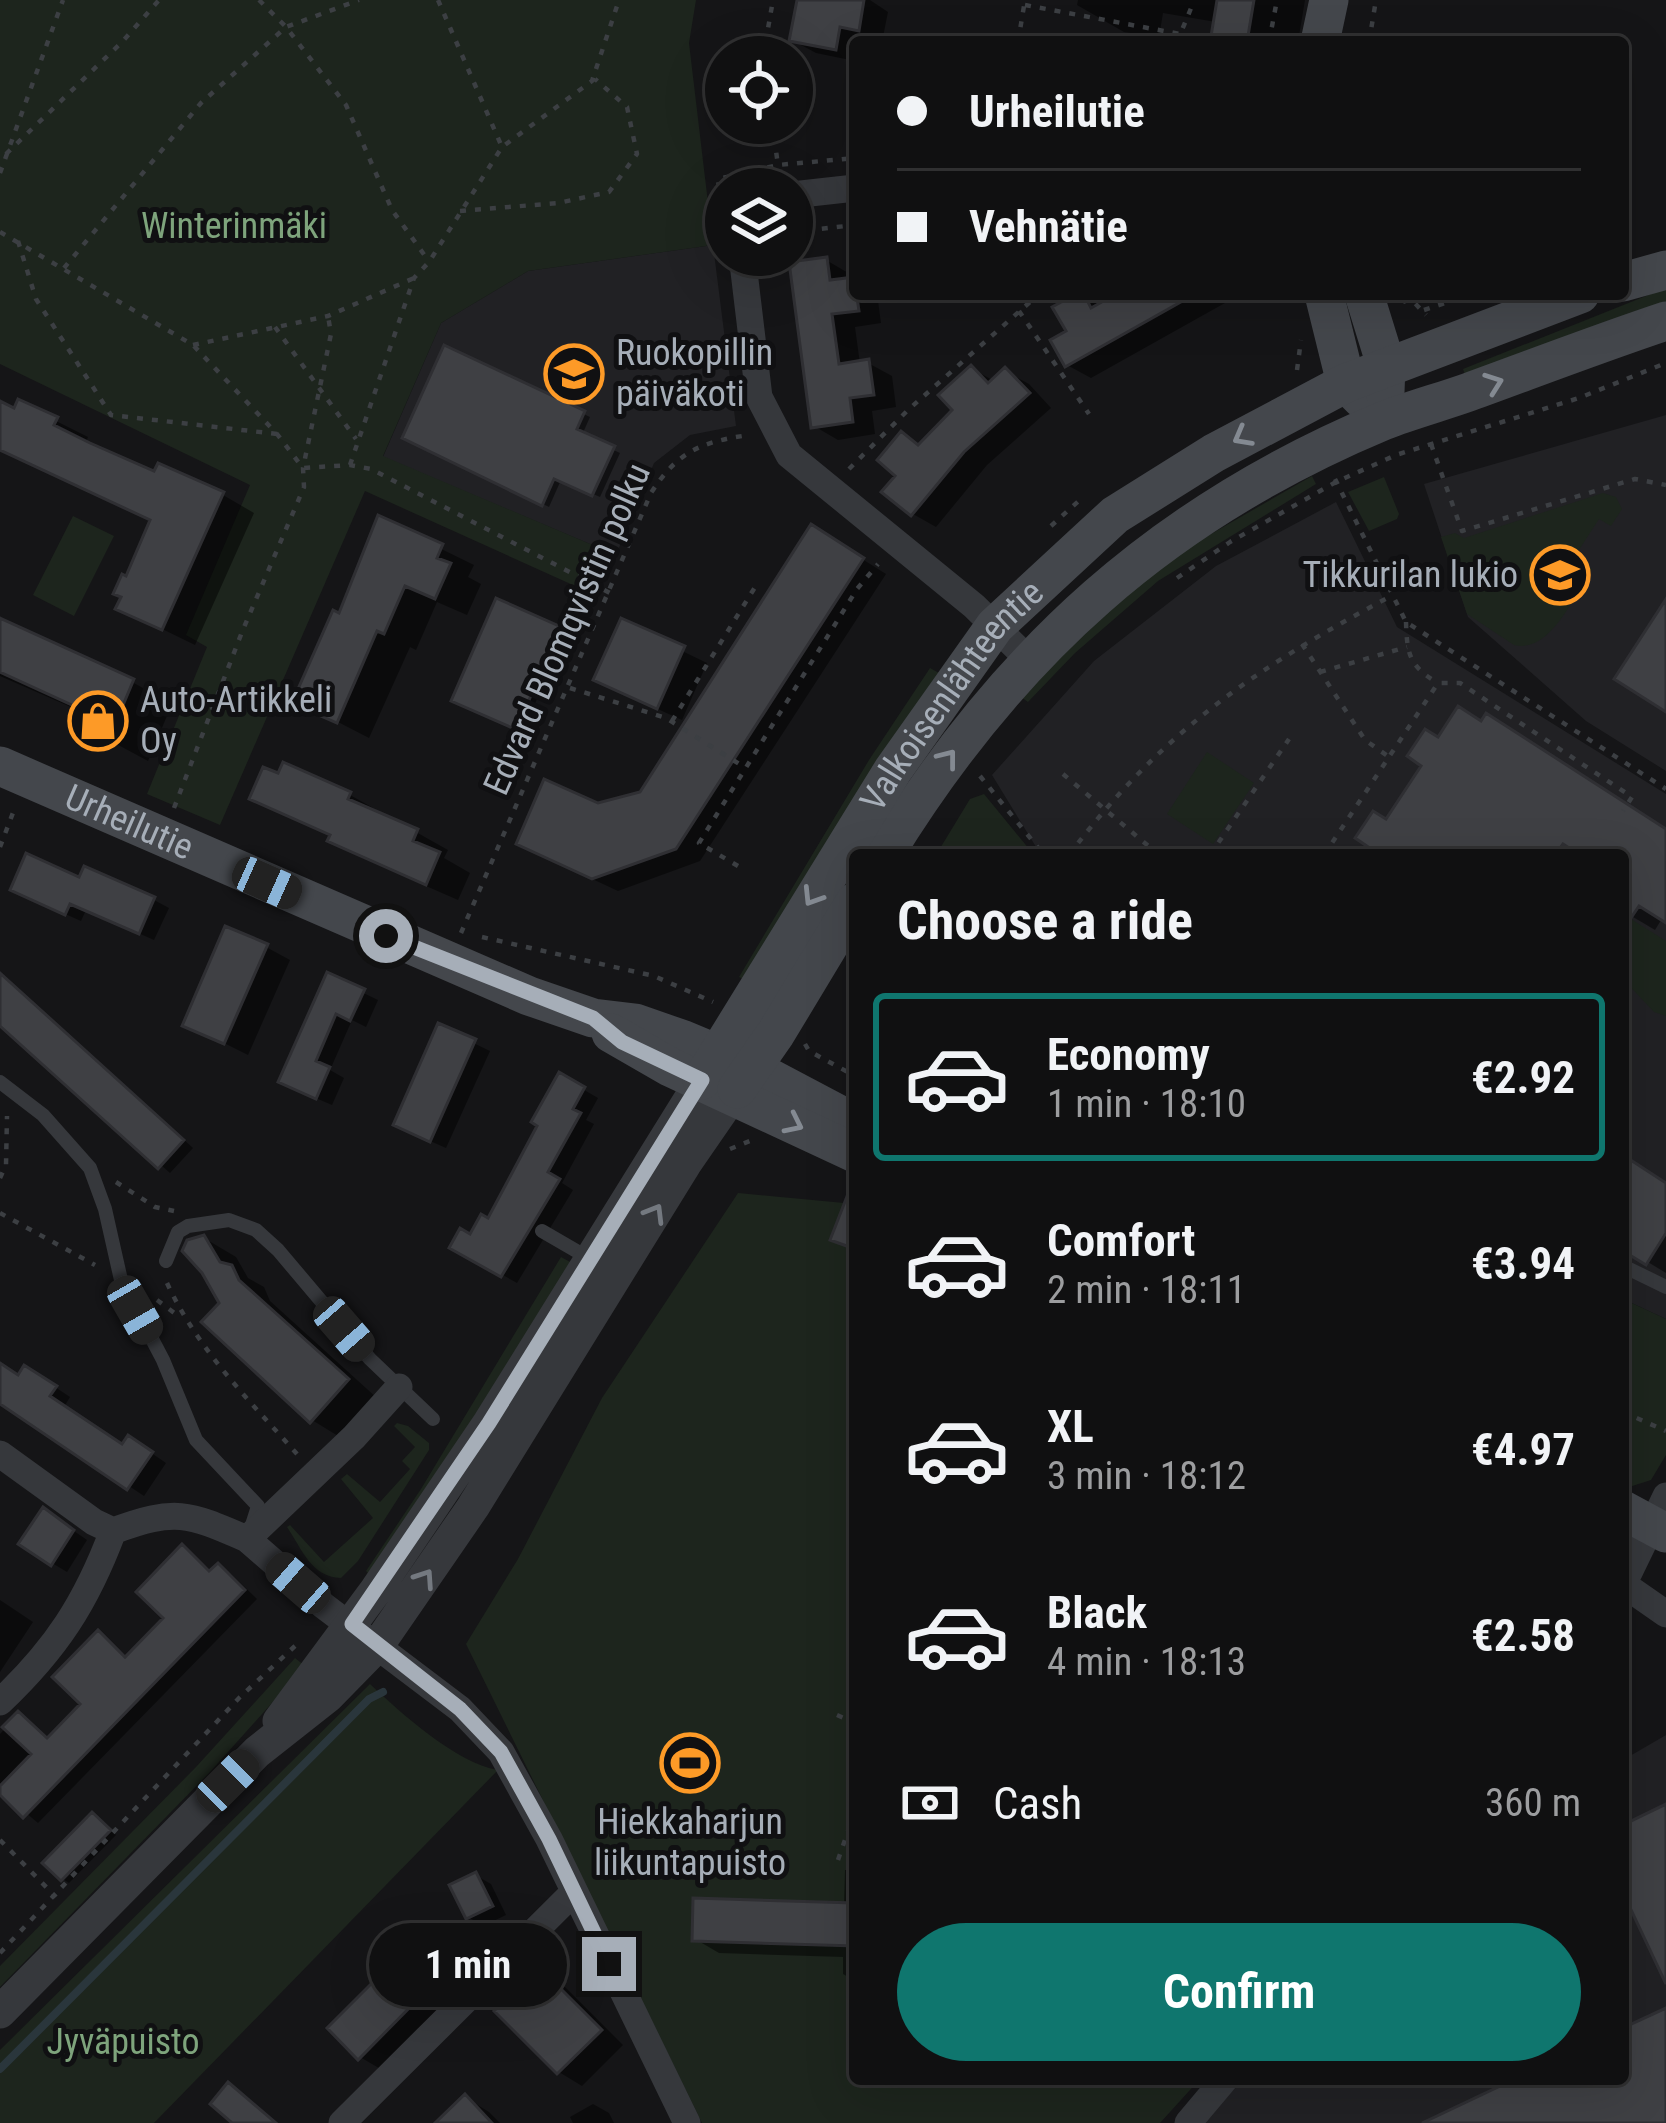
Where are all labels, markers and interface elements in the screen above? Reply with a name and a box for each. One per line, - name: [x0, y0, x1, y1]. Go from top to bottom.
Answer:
- map controls: [705, 36, 813, 276]
- button: locate: [705, 36, 813, 144]
- text: Urheilutie: [969, 85, 1145, 138]
- button: layers: [705, 168, 813, 276]
- text: Vehnätie: [969, 200, 1128, 253]
- park label: Winterinmäki: [141, 205, 327, 247]
- place label: Ruokopillin päiväkoti: [616, 332, 773, 415]
- school or university icon: Ruokopillin päiväkoti: [543, 343, 605, 405]
- one-way arrow: [1482, 373, 1503, 397]
- one-way arrow: [1234, 423, 1255, 446]
- street label: Edvard Blomqvistin polku: [475, 457, 659, 801]
- school or university icon: Tikkurilan lukio: [1529, 544, 1591, 606]
- place label: Tikkurilan lukio: [1302, 554, 1518, 596]
- street label: Valkoisenlähteentie: [852, 571, 1052, 819]
- place label: Auto-Artikkeli Oy: [140, 679, 332, 762]
- shop icon: Auto-Artikkeli Oy: [67, 690, 129, 752]
- one-way arrow: [934, 749, 956, 771]
- street label: Urheilutie: [59, 776, 200, 868]
- car: [227, 852, 307, 914]
- one-way arrow: [804, 884, 826, 906]
- text: Choose a ride: [897, 889, 1193, 952]
- route start: [359, 909, 413, 963]
- icon: car: [903, 1023, 1011, 1131]
- text: Economy: [1047, 1028, 1210, 1081]
- text: €2.92: [1471, 1051, 1575, 1104]
- text: 1 min · 18:10: [1047, 1081, 1246, 1127]
- one-way arrow: [782, 1109, 803, 1133]
- one-way arrow: [641, 1204, 663, 1226]
- icon: car: [903, 1209, 1011, 1317]
- text: Comfort: [1047, 1214, 1195, 1267]
- text: €3.94: [1471, 1237, 1575, 1290]
- text: 2 min · 18:11: [1047, 1267, 1246, 1313]
- car: [101, 1270, 169, 1350]
- car: [307, 1290, 381, 1368]
- icon: car: [903, 1395, 1011, 1503]
- text: XL: [1047, 1400, 1094, 1453]
- text: €4.97: [1471, 1423, 1575, 1476]
- text: 3 min · 18:12: [1047, 1453, 1246, 1499]
- car: [259, 1546, 337, 1620]
- one-way arrow: [411, 1570, 433, 1592]
- icon: car: [903, 1581, 1011, 1689]
- text: Black: [1047, 1586, 1147, 1639]
- text: €2.58: [1471, 1609, 1575, 1662]
- text: 4 min · 18:13: [1047, 1639, 1246, 1685]
- sports icon: Hiekkaharjun liikuntapuisto: [659, 1732, 721, 1794]
- car: [190, 1743, 266, 1819]
- icon: cash: [897, 1770, 963, 1836]
- text: Cash: [993, 1777, 1082, 1830]
- text: 360 m: [1485, 1780, 1581, 1826]
- place label: Hiekkaharjun liikuntapuisto: [594, 1801, 786, 1884]
- callout: 1 min: [369, 1922, 567, 2006]
- button: Confirm: [897, 1923, 1581, 2061]
- route end: [582, 1937, 636, 1991]
- text: 1 min: [425, 1942, 511, 1988]
- park label: Jyväpuisto: [47, 2021, 199, 2063]

